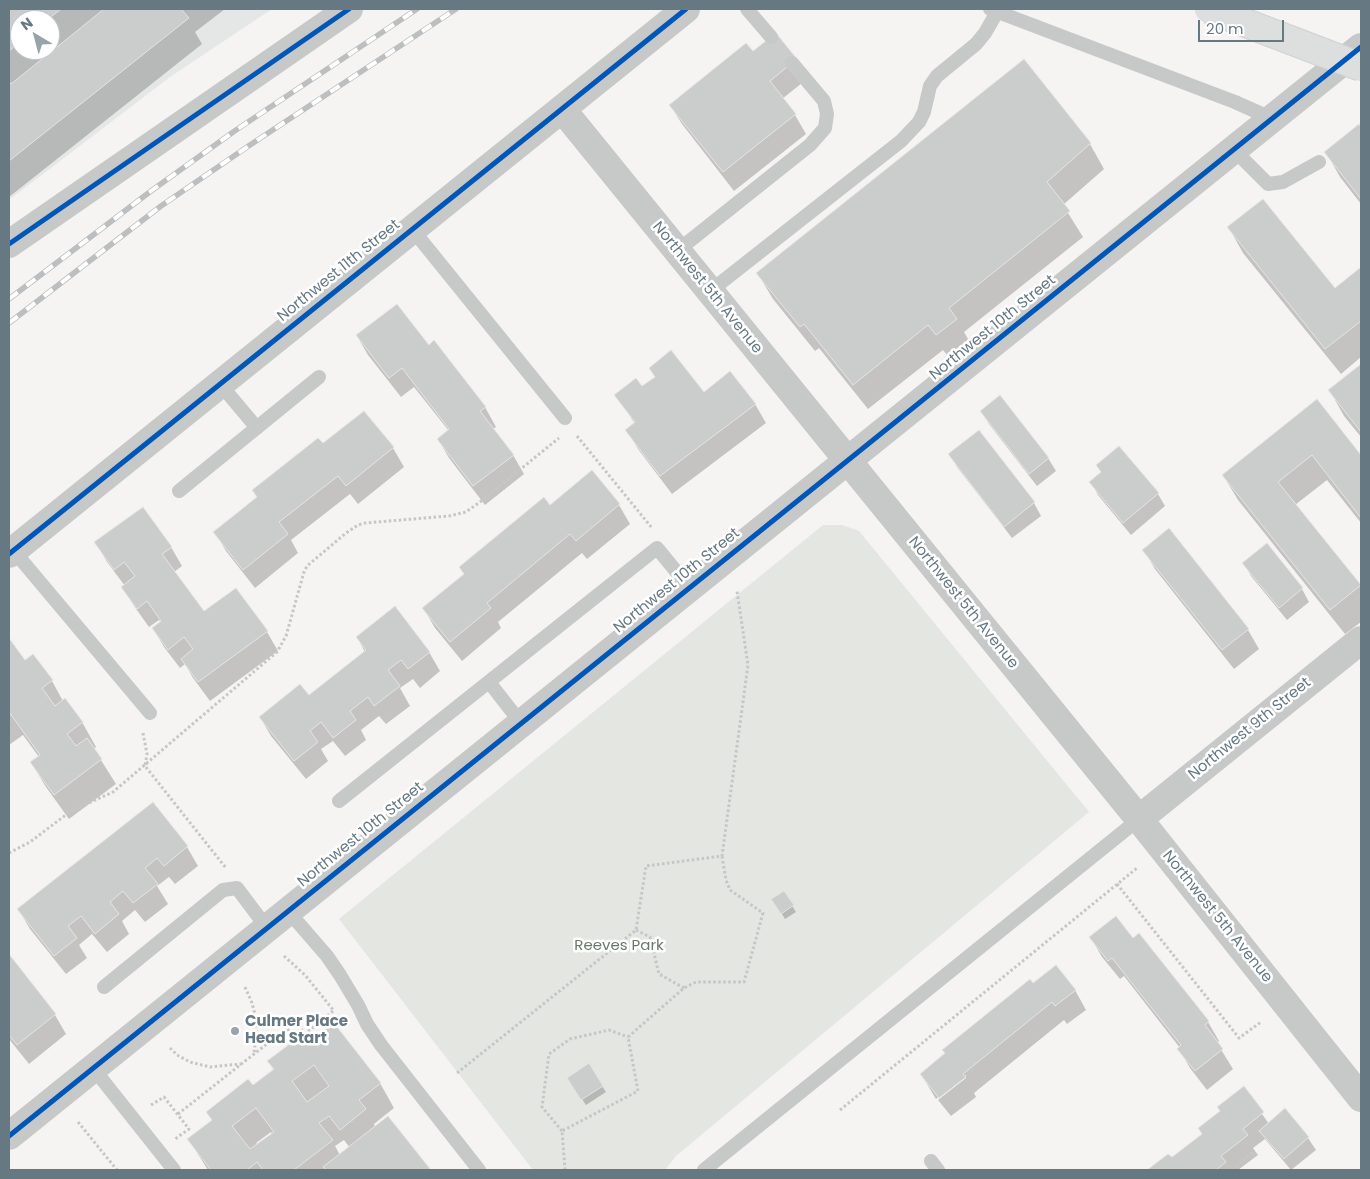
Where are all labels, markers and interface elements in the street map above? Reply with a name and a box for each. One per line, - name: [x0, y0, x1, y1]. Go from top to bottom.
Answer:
- north arrow: [10, 10, 60, 60]
- scale bar: [1200, 10, 1286, 42]
- text: N: [16, 13, 37, 35]
- text: 20 m: [1206, 18, 1244, 39]
- street label: Northwest 11th Street: [274, 216, 404, 326]
- street label: Northwest 5th Avenue: [648, 218, 766, 358]
- street label: Northwest 10th Street: [926, 272, 1060, 384]
- street label: Northwest 10th Street: [610, 525, 744, 637]
- street label: Northwest 5th Avenue: [904, 533, 1022, 673]
- street label: Northwest 9th Street: [1185, 674, 1315, 784]
- street label: Northwest 10th Street: [294, 779, 428, 891]
- street label: Northwest 5th Avenue: [1158, 847, 1276, 987]
- park label: Reeves Park: [574, 937, 664, 955]
- place label: Culmer Place Head Start: [245, 1013, 348, 1048]
- marker: Culmer Place Head Start: [229, 1025, 241, 1037]

